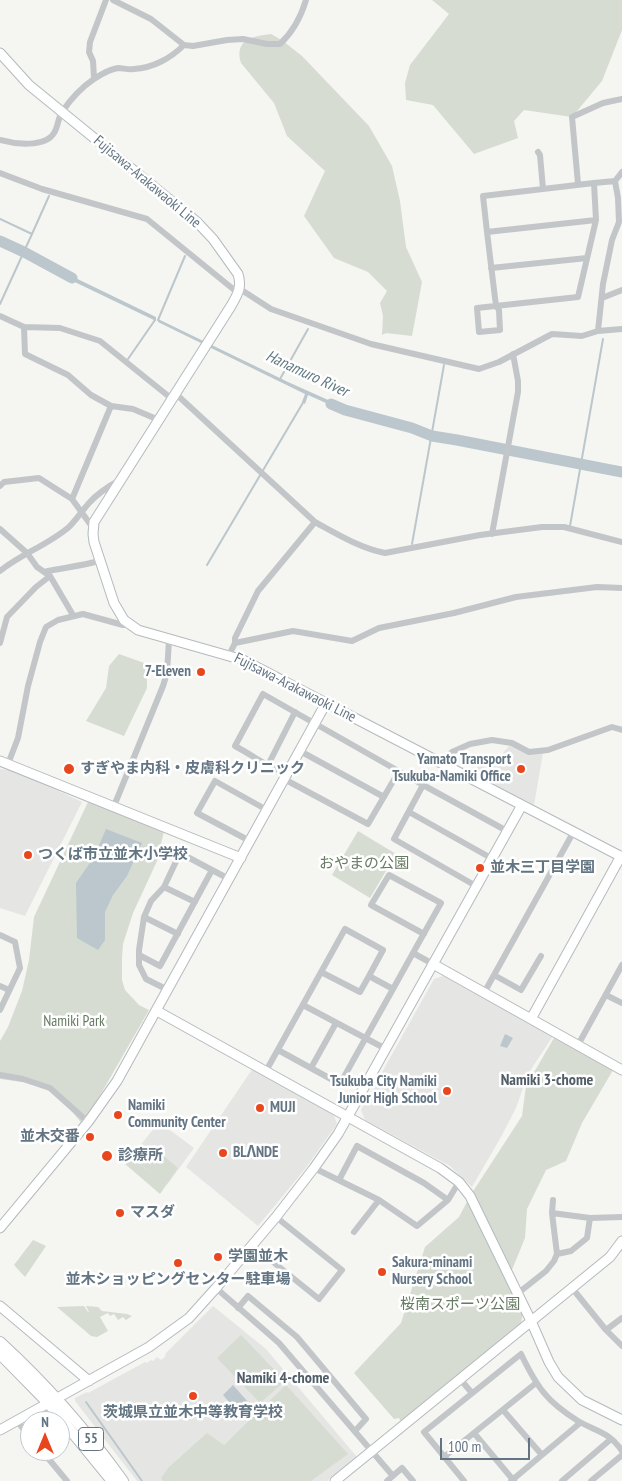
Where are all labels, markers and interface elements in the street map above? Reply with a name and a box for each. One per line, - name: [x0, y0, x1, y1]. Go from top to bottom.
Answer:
- street label: Fujisawa-Arakawaoki Line: [90, 132, 204, 232]
- water label: Hanamuro River: [263, 347, 351, 401]
- street label: Fujisawa-Arakawaoki Line: [231, 650, 359, 726]
- place label: 7-Eleven: [145, 663, 191, 681]
- marker: 7-Eleven: [195, 666, 207, 678]
- place label: Yamato Transport Tsukuba-Namiki Office: [392, 751, 511, 786]
- place label: すぎやま内科・皮膚科クリニック: [80, 760, 305, 778]
- marker: すぎやま内科・皮膚科クリニック: [62, 762, 76, 776]
- marker: Yamato Transport Tsukuba-Namiki Office: [515, 763, 527, 775]
- place label: つくば市立並木小学校: [38, 846, 188, 864]
- marker: つくば市立並木小学校: [22, 849, 34, 861]
- park label: おやまの公園: [319, 855, 409, 873]
- place label: 並木三丁目学園: [490, 859, 595, 877]
- marker: 並木三丁目学園: [474, 862, 486, 874]
- park label: Namiki Park: [43, 1013, 105, 1031]
- district label: Namiki 3-chome: [501, 1070, 593, 1090]
- place label: Tsukuba City Namiki Junior High School: [330, 1073, 437, 1108]
- marker: Tsukuba City Namiki Junior High School: [441, 1085, 453, 1097]
- place label: Namiki Community Center: [128, 1097, 226, 1132]
- place label: MUJI: [270, 1099, 296, 1117]
- marker: MUJI: [254, 1102, 266, 1114]
- marker: Namiki Community Center: [112, 1109, 124, 1121]
- place label: 並木交番: [20, 1128, 80, 1146]
- marker: 並木交番: [84, 1131, 96, 1143]
- place label: BLΛNDE: [233, 1144, 279, 1162]
- place label: 診療所: [118, 1147, 163, 1165]
- marker: BLΛNDE: [217, 1147, 229, 1159]
- marker: 診療所: [100, 1149, 114, 1163]
- place label: マスダ: [130, 1204, 175, 1222]
- marker: マスダ: [114, 1207, 126, 1219]
- place label: 学園並木: [228, 1248, 288, 1266]
- marker: 学園並木: [212, 1251, 224, 1263]
- place label: Sakura-minami Nursery School: [392, 1254, 472, 1289]
- marker: 並木ショッピングセンター駐車場: [172, 1257, 184, 1269]
- marker: Sakura-minami Nursery School: [376, 1266, 388, 1278]
- place label: 並木ショッピングセンター駐車場: [66, 1271, 290, 1289]
- park label: 桜南スポーツ公園: [400, 1296, 520, 1314]
- district label: Namiki 4-chome: [237, 1368, 329, 1388]
- marker: 茨城県立並木中等教育学校: [187, 1390, 199, 1402]
- place label: 茨城県立並木中等教育学校: [103, 1404, 283, 1422]
- north arrow: [20, 1411, 70, 1461]
- text: N: [41, 1413, 49, 1431]
- road number: 55: [78, 1428, 104, 1450]
- scale bar: [442, 1428, 532, 1460]
- text: 100 m: [448, 1437, 481, 1456]

